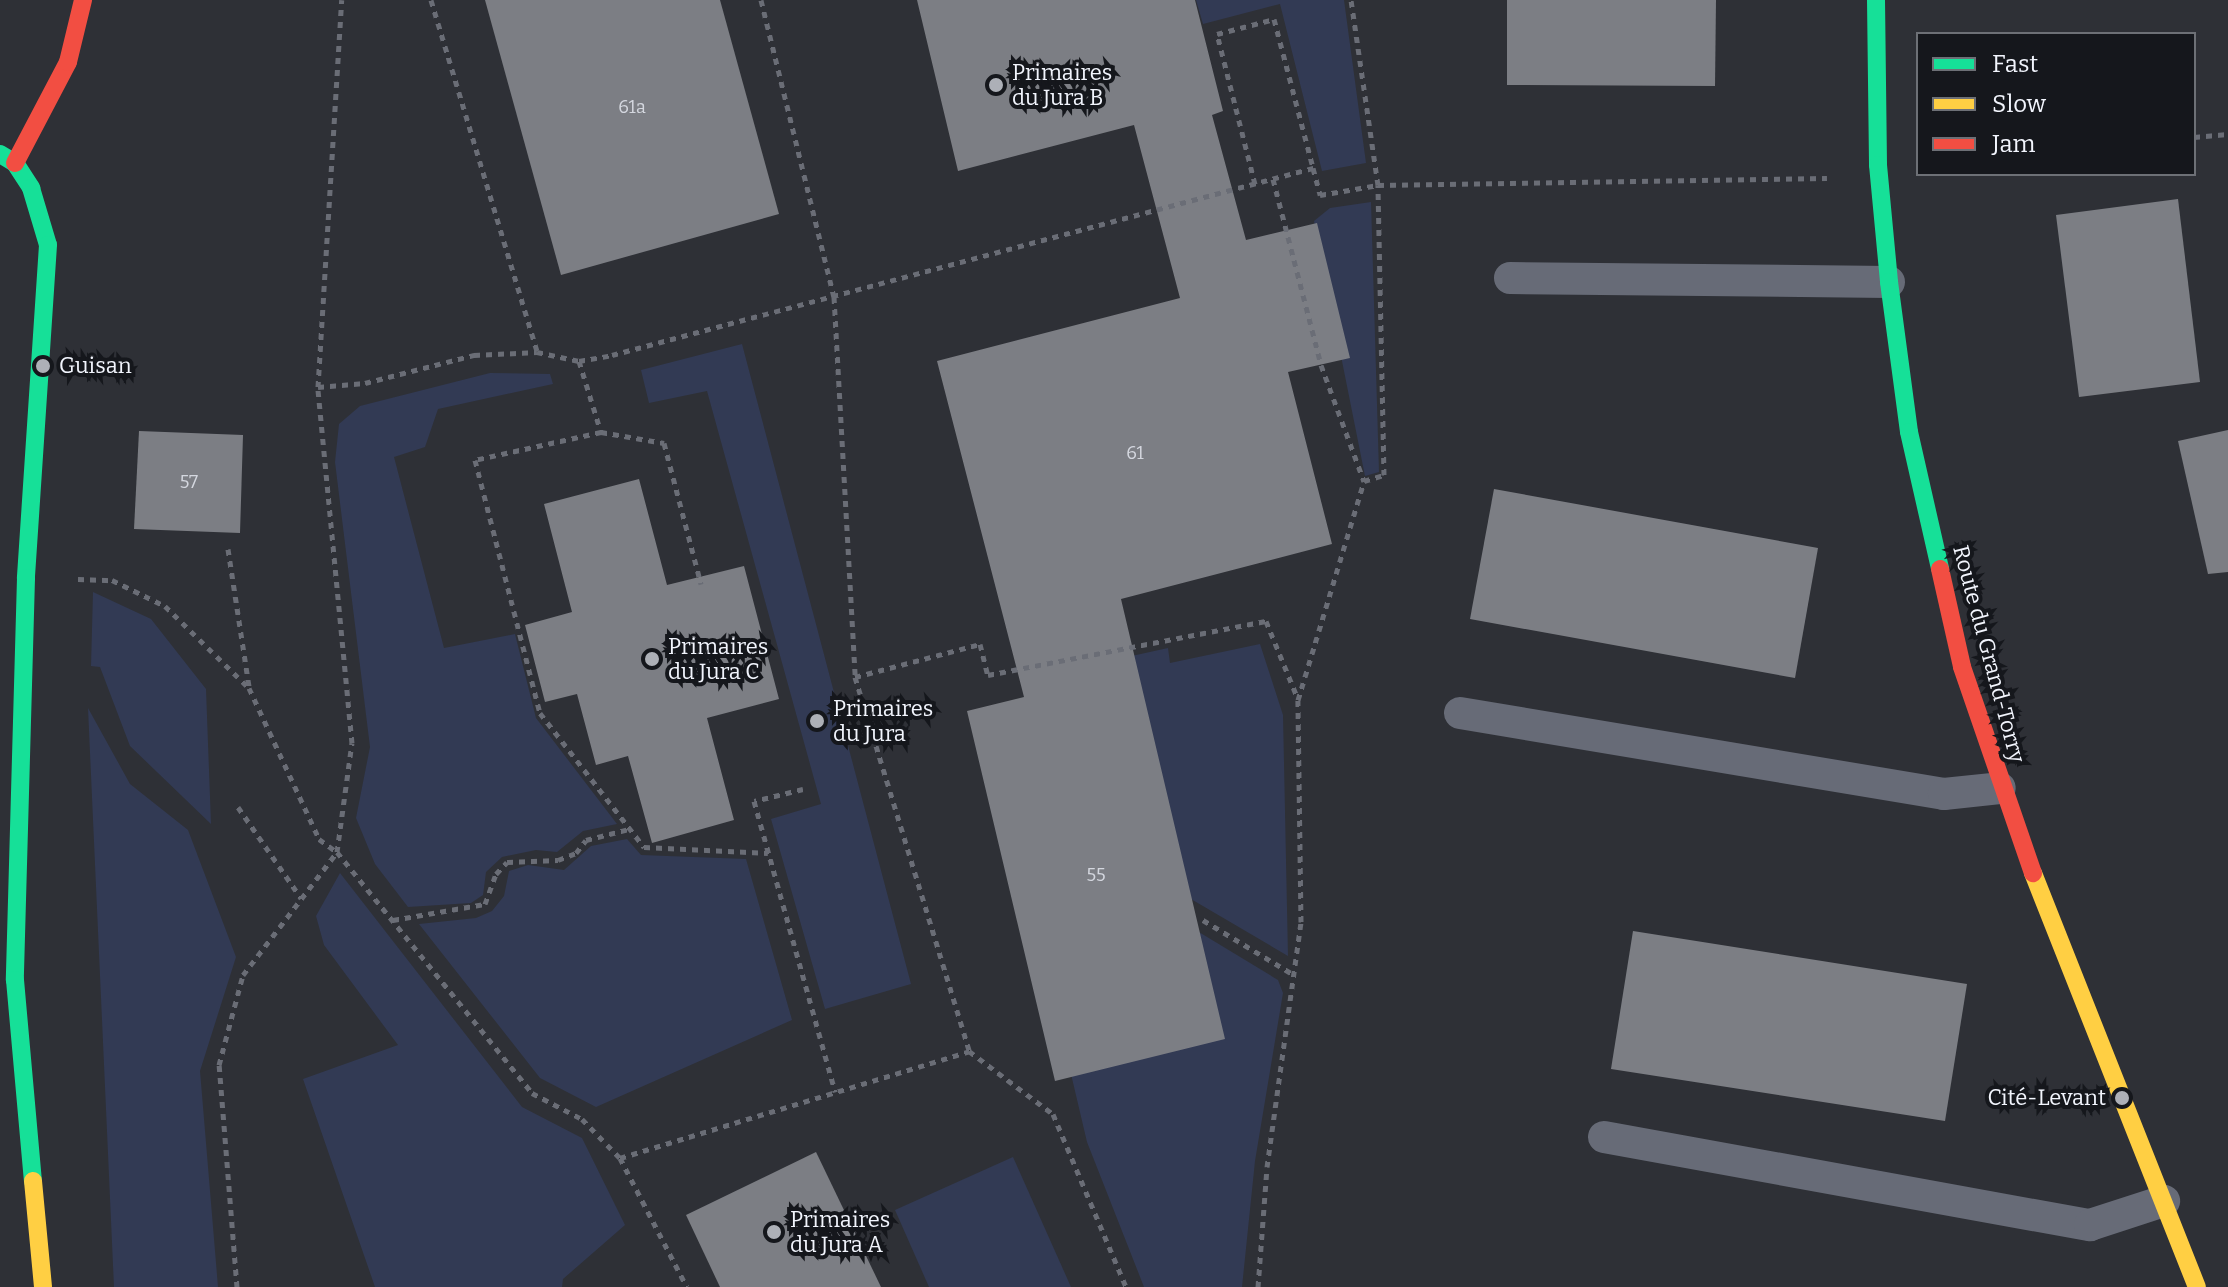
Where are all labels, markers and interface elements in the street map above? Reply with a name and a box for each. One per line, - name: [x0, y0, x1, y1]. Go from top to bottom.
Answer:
- legend: [1916, 32, 2196, 176]
- text: Fast: [1992, 50, 2038, 78]
- place label: Primaires du Jura B: [1012, 59, 1112, 110]
- marker: Primaires du Jura B: [987, 76, 1005, 94]
- text: Slow: [1992, 90, 2046, 118]
- house number: 61a: [618, 96, 646, 118]
- text: Jam: [1992, 130, 2035, 158]
- place label: Guisan: [59, 353, 132, 379]
- marker: Guisan: [34, 357, 52, 375]
- house number: 61: [1126, 442, 1144, 464]
- house number: 57: [180, 471, 198, 493]
- street label: Route du Grand-Torry: [1947, 542, 2031, 766]
- place label: Primaires du Jura C: [668, 633, 768, 684]
- marker: Primaires du Jura C: [643, 650, 661, 668]
- place label: Primaires du Jura: [833, 695, 933, 746]
- marker: Primaires du Jura: [808, 712, 826, 730]
- house number: 55: [1086, 864, 1106, 886]
- place label: Cité-Levant: [1988, 1085, 2106, 1111]
- marker: Cité-Levant: [2113, 1089, 2131, 1107]
- place label: Primaires du Jura A: [790, 1206, 890, 1258]
- marker: Primaires du Jura A: [765, 1223, 783, 1241]

